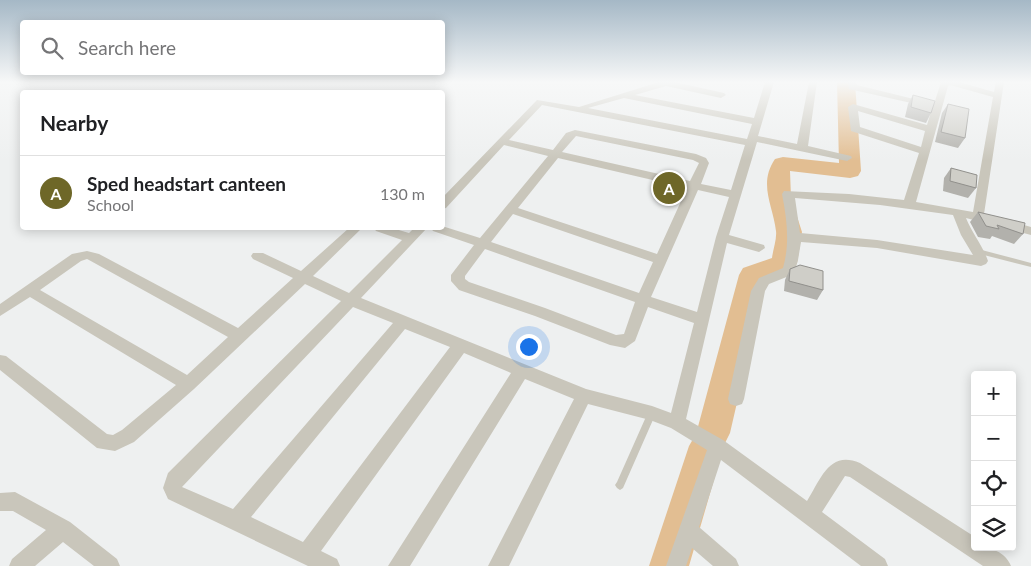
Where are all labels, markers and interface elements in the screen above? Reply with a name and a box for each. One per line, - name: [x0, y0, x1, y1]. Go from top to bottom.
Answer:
- search box: [20, 20, 445, 75]
- icon: search: [38, 34, 66, 62]
- text: Search here: [78, 36, 176, 59]
- text: Nearby: [40, 110, 108, 135]
- pin: A: [653, 169, 685, 207]
- text: Sped headstart canteen: [87, 172, 286, 195]
- text: A: [50, 184, 62, 203]
- text: 130 m: [380, 184, 425, 203]
- text: School: [87, 195, 134, 214]
- your location: [516, 334, 542, 360]
- map controls: [971, 371, 1016, 551]
- button: +: [971, 371, 1016, 416]
- button: −: [971, 416, 1016, 461]
- button: locate: [971, 461, 1016, 506]
- button: layers: [971, 506, 1016, 551]

